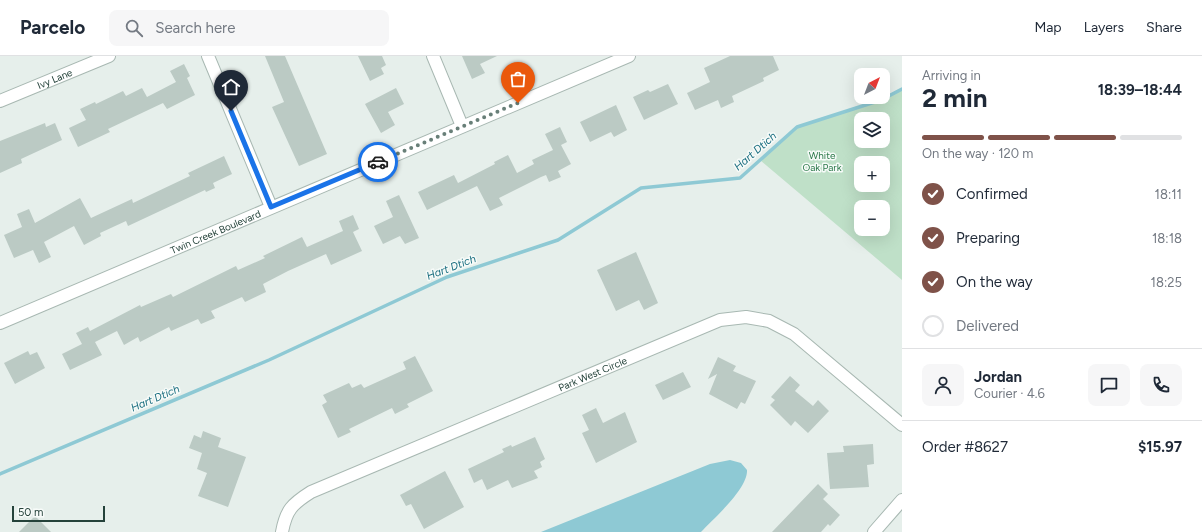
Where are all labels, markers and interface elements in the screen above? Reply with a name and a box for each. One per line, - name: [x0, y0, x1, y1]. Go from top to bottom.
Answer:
- search box: [109, 10, 389, 46]
- text: Parcelo: [20, 16, 85, 39]
- icon: search: [123, 17, 145, 39]
- text: Search here: [155, 19, 235, 37]
- text: Map: [1034, 19, 1062, 36]
- text: Layers: [1084, 19, 1124, 36]
- text: Share: [1146, 19, 1182, 36]
- pin: [501, 62, 535, 103]
- street label: Ivy Lane: [35, 66, 75, 92]
- icon: bag: [507, 68, 529, 90]
- north arrow: [854, 68, 890, 104]
- map controls: [854, 68, 890, 236]
- text: Arriving in: [922, 68, 981, 83]
- pin: [214, 70, 248, 111]
- icon: home: [220, 76, 242, 98]
- text: 18:39–18:44: [1098, 81, 1182, 99]
- text: 2 min: [922, 82, 988, 114]
- button: layers: [854, 112, 890, 148]
- water label: Hart Dtich: [731, 129, 779, 173]
- courier: [358, 142, 398, 182]
- text: On the way · 120 m: [922, 146, 1033, 161]
- park label: White Oak Park: [802, 149, 842, 174]
- icon: car: [367, 151, 389, 173]
- button: +: [854, 156, 890, 192]
- icon: check: [922, 183, 944, 205]
- text: Confirmed: [956, 185, 1028, 203]
- text: 18:11: [1155, 187, 1182, 202]
- button: −: [854, 200, 890, 236]
- street label: Twin Creek Boulevard: [168, 207, 263, 257]
- icon: check: [922, 227, 944, 249]
- text: Preparing: [956, 229, 1020, 247]
- text: 18:18: [1152, 231, 1182, 246]
- water label: Hart Dtich: [425, 252, 478, 283]
- icon: check: [922, 271, 944, 293]
- text: On the way: [956, 273, 1033, 291]
- text: 18:25: [1151, 275, 1182, 290]
- text: Delivered: [956, 317, 1019, 335]
- street label: Park West Circle: [556, 354, 629, 394]
- button: person: [922, 364, 964, 406]
- button: chat: [1088, 364, 1130, 406]
- button: phone: [1140, 364, 1182, 406]
- text: Jordan: [974, 368, 1022, 386]
- water label: Hart Dtich: [129, 382, 182, 415]
- text: Courier · 4.6: [974, 386, 1045, 401]
- text: Order #8627: [922, 438, 1008, 456]
- text: $15.97: [1138, 438, 1182, 456]
- scale bar: [12, 504, 105, 523]
- text: 50 m: [18, 506, 43, 519]

